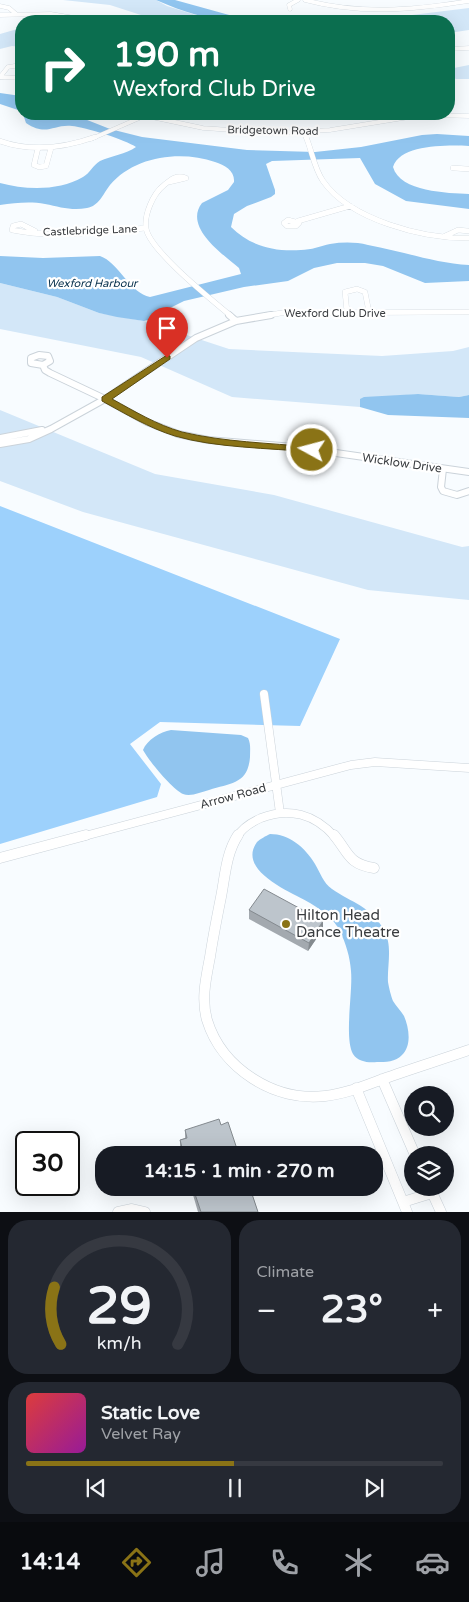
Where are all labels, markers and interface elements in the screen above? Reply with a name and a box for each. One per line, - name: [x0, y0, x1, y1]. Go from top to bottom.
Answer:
- text: 190 m: [113, 34, 220, 76]
- icon: right: [30, 35, 95, 100]
- text: Wexford Club Drive: [113, 76, 316, 102]
- street label: Bridgetown Road: [227, 123, 319, 138]
- street label: Castlebridge Lane: [43, 222, 137, 239]
- water label: Wexford Harbour: [47, 277, 139, 290]
- pin: [146, 307, 188, 358]
- street label: Wexford Club Drive: [284, 307, 386, 320]
- icon: arrive: [153, 314, 181, 342]
- position arrow: [285, 423, 337, 475]
- street label: Wicklow Drive: [361, 450, 443, 476]
- street label: Arrow Road: [198, 780, 268, 812]
- place label: Hilton Head Dance Theatre: [296, 906, 400, 941]
- marker: Hilton Head Dance Theatre: [280, 918, 292, 930]
- map controls: [404, 1086, 454, 1196]
- button: search: [404, 1086, 454, 1136]
- speed limit sign: 30: [15, 1131, 80, 1196]
- button: layers: [404, 1146, 454, 1196]
- text: 14:15 · 1 min · 270 m: [143, 1160, 335, 1182]
- text: Climate: [257, 1262, 314, 1282]
- text: 29: [87, 1275, 152, 1338]
- text: 23°: [321, 1287, 383, 1333]
- text: −: [257, 1294, 276, 1328]
- text: +: [427, 1294, 443, 1328]
- text: km/h: [97, 1333, 142, 1354]
- text: Static Love: [101, 1402, 200, 1424]
- text: Velvet Ray: [101, 1424, 181, 1444]
- icon: previous: [82, 1474, 110, 1502]
- icon: pause: [221, 1474, 249, 1502]
- icon: next: [360, 1474, 388, 1502]
- icon: directions: [119, 1545, 154, 1580]
- icon: music: [193, 1545, 228, 1580]
- icon: phone: [267, 1545, 302, 1580]
- icon: climate: [341, 1545, 376, 1580]
- icon: car: [415, 1545, 450, 1580]
- text: 14:14: [19, 1549, 80, 1575]

